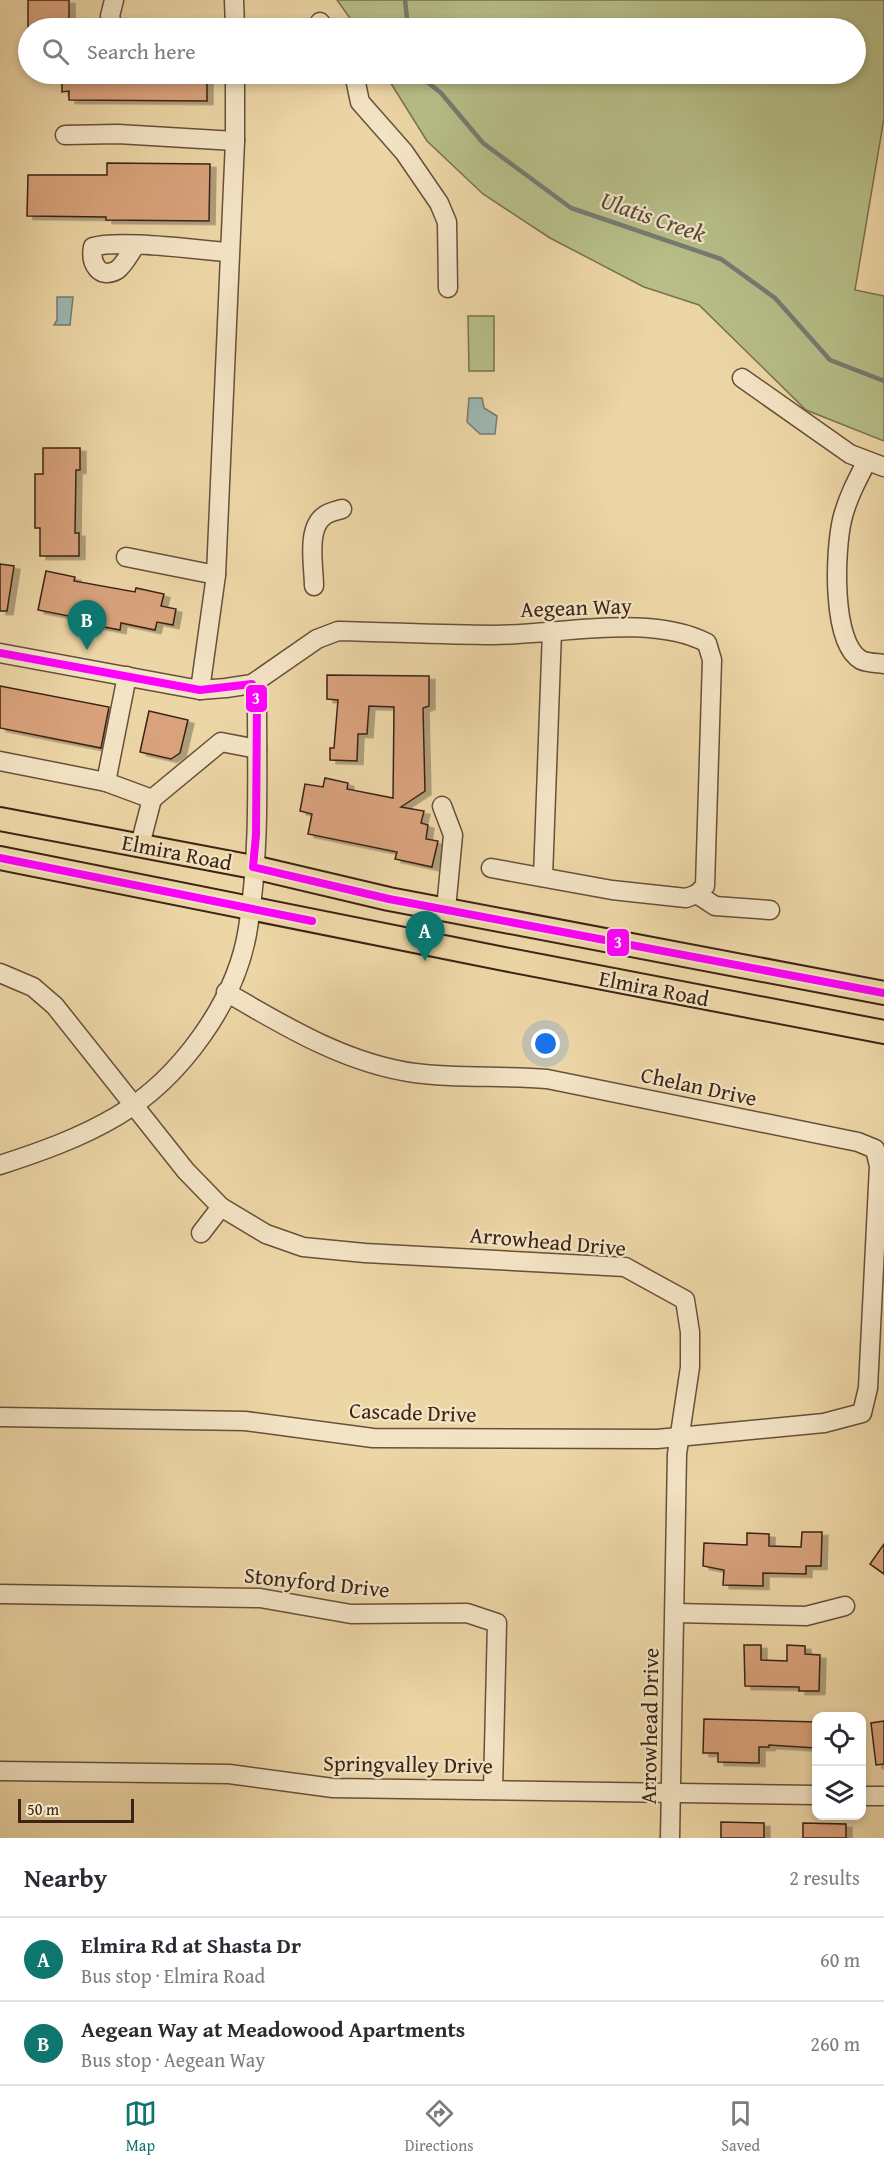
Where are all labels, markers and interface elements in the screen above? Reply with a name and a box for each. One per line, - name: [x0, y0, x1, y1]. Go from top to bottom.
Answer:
- search box: [18, 18, 866, 84]
- icon: search: [39, 35, 72, 68]
- text: Search here: [87, 35, 196, 67]
- water label: Ulatis Creek: [596, 182, 711, 251]
- street label: Aegean Way: [520, 589, 632, 625]
- pin: B: [68, 600, 106, 650]
- line badge: 3: [245, 684, 268, 713]
- text: 3: [252, 686, 260, 710]
- street label: Elmira Road: [119, 826, 235, 878]
- pin: A: [406, 912, 444, 961]
- line badge: 3: [606, 928, 630, 957]
- text: 3: [614, 930, 622, 954]
- street label: Elmira Road: [596, 962, 712, 1014]
- your location: [531, 1029, 560, 1058]
- street label: Chelan Drive: [638, 1058, 760, 1114]
- street label: Arrowhead Drive: [469, 1218, 627, 1264]
- street label: Cascade Drive: [349, 1394, 477, 1430]
- street label: Stonyford Drive: [243, 1558, 391, 1606]
- street label: Arrowhead Drive: [632, 1647, 666, 1805]
- map controls: [812, 1712, 866, 1820]
- button: locate: [812, 1712, 866, 1766]
- street label: Springvalley Drive: [323, 1747, 493, 1781]
- button: layers: [812, 1766, 866, 1820]
- scale bar: [18, 1796, 134, 1824]
- text: 50 m: [27, 1797, 59, 1821]
- text: Nearby: [24, 1858, 107, 1897]
- text: 2 results: [789, 1863, 860, 1892]
- text: Elmira Rd at Shasta Dr: [81, 1929, 301, 1961]
- text: A: [37, 1945, 50, 1974]
- text: 60 m: [820, 1945, 860, 1974]
- text: Bus stop · Elmira Road: [81, 1961, 265, 1990]
- text: Aegean Way at Meadowood Apartments: [81, 2013, 465, 2045]
- text: B: [37, 2029, 50, 2058]
- text: 260 m: [810, 2029, 860, 2058]
- text: Bus stop · Aegean Way: [81, 2045, 265, 2074]
- tab: Map: [124, 2097, 157, 2157]
- tab: Directions: [405, 2097, 474, 2157]
- tab: Saved: [721, 2097, 760, 2157]

